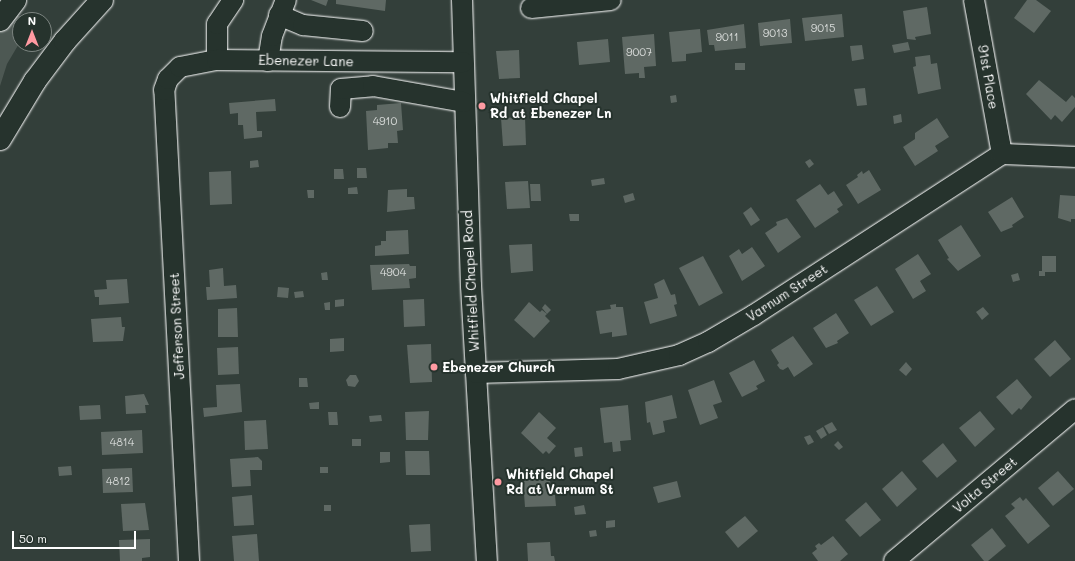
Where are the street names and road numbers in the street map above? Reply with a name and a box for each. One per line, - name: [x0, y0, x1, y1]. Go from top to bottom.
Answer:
- street label: 91st Place: [975, 44, 1001, 110]
- street label: Ebenezer Lane: [258, 52, 354, 70]
- street label: Whitfield Chapel Road: [460, 210, 482, 352]
- street label: Varnum Street: [744, 261, 830, 325]
- street label: Jefferson Street: [166, 272, 188, 380]
- street label: Volta Street: [950, 454, 1020, 516]

